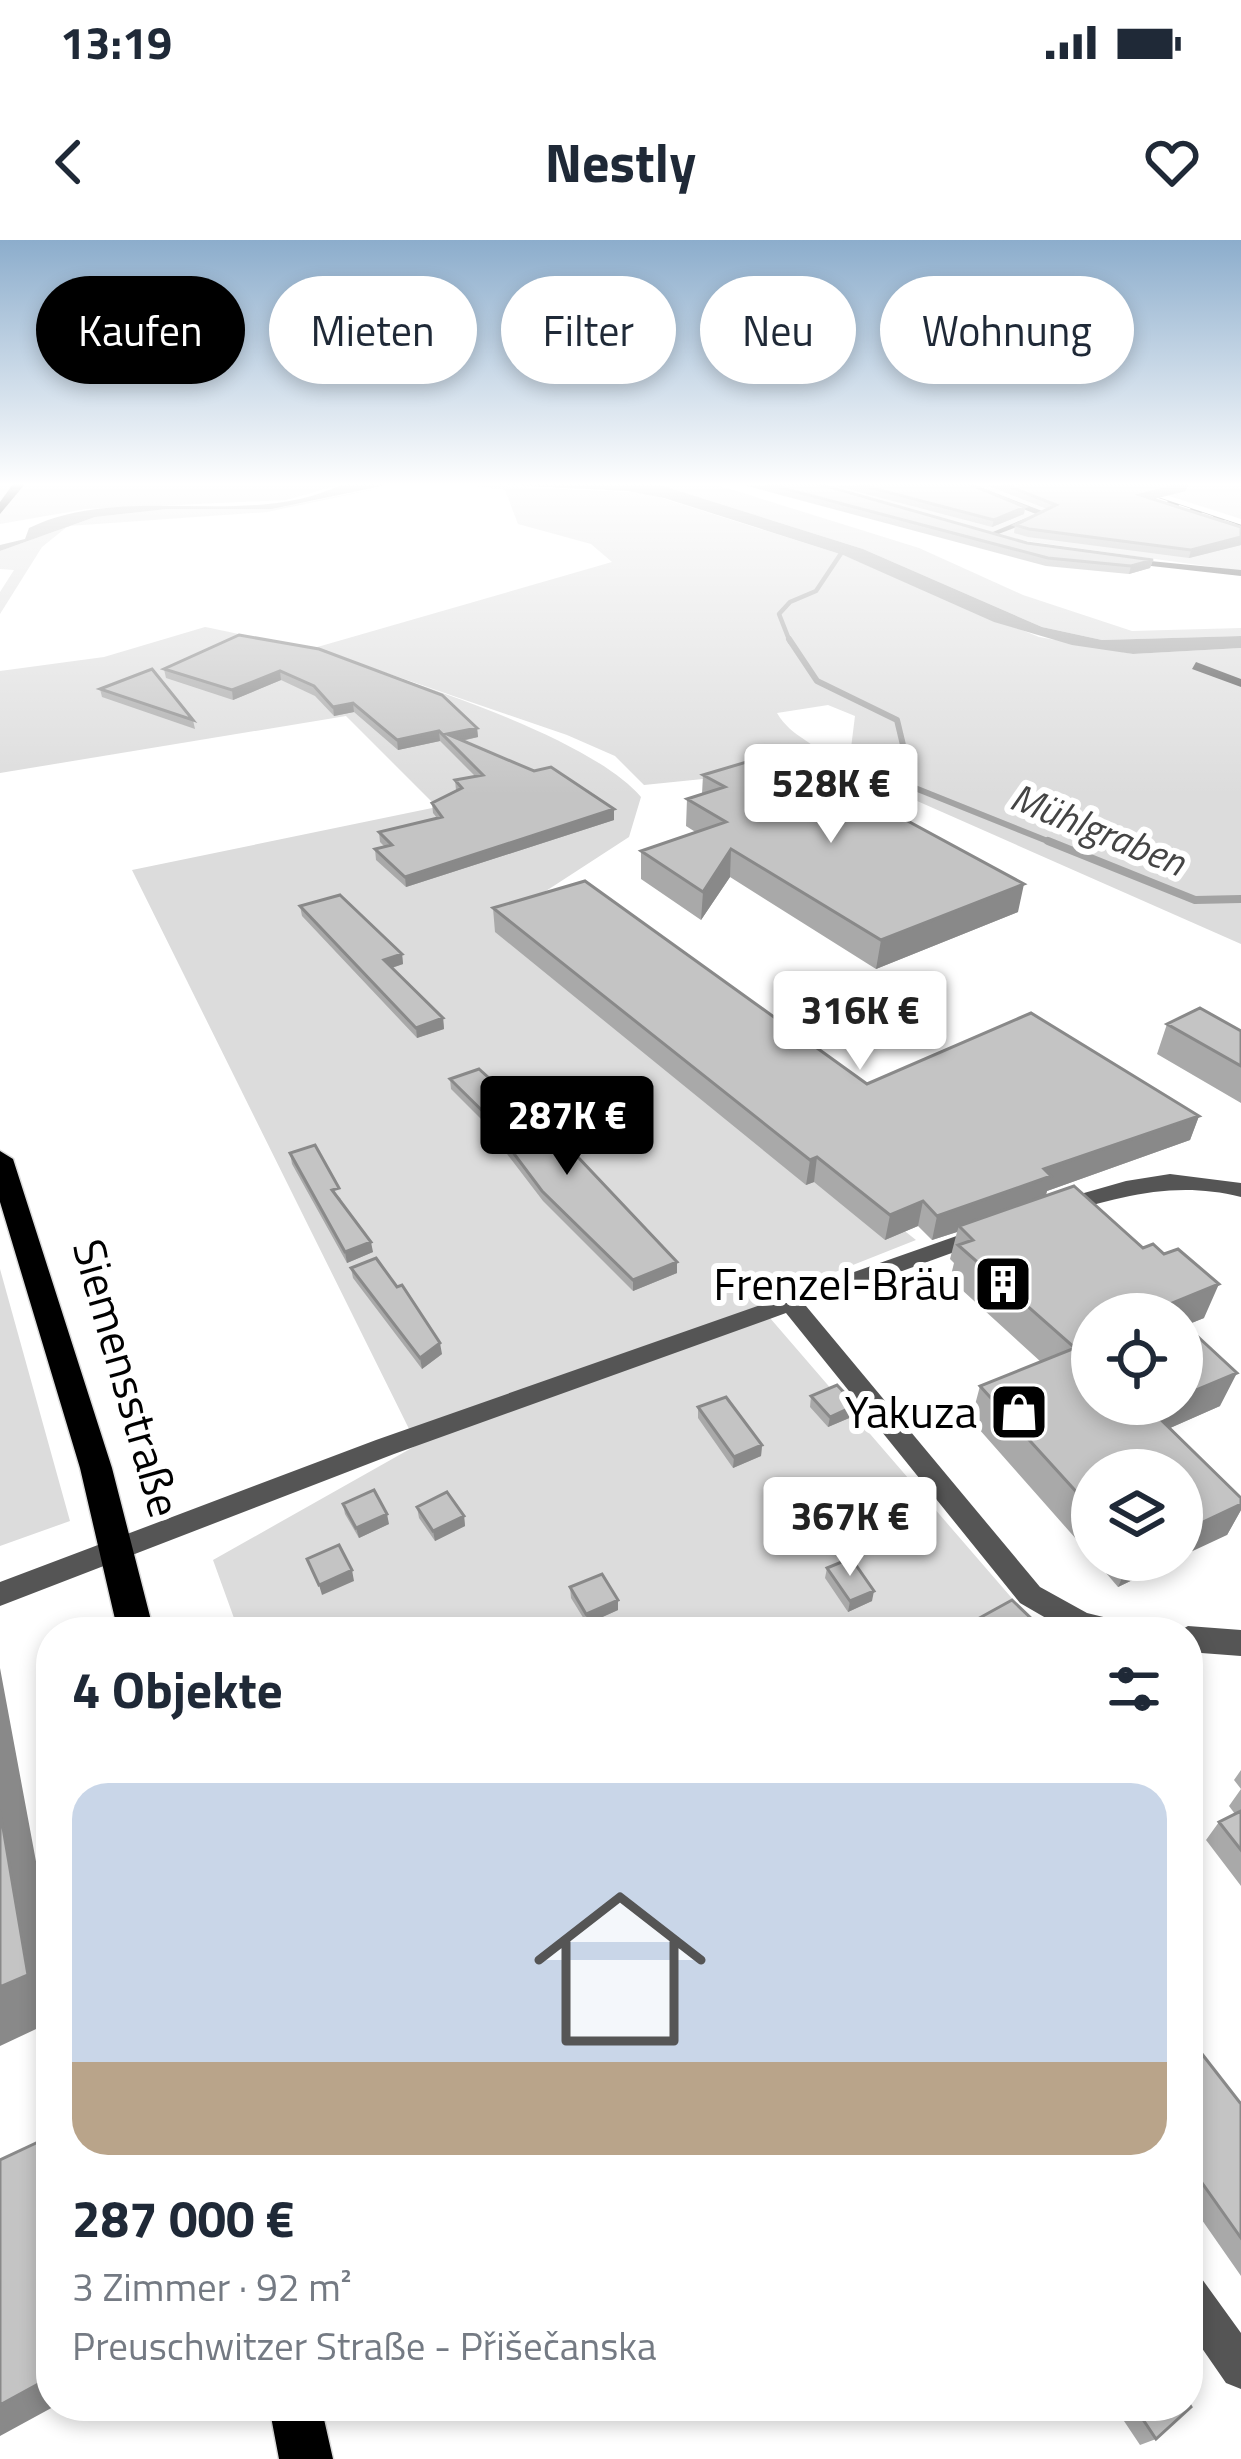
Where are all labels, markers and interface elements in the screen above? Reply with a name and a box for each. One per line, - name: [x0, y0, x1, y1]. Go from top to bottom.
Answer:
- text: 13:19: [60, 8, 172, 76]
- text: Nestly: [545, 121, 696, 203]
- icon: back: [36, 129, 102, 195]
- icon: heart: [1139, 129, 1205, 195]
- chip: Kaufen: [36, 276, 245, 384]
- chip: Mieten: [269, 276, 477, 384]
- chip: Filter: [501, 276, 676, 384]
- chip: Neu: [700, 276, 856, 384]
- chip: Wohnung: [880, 276, 1134, 384]
- pin: 528K €: [733, 744, 929, 846]
- text: 528K €: [771, 753, 891, 812]
- water label: Mühlgraben: [1002, 767, 1196, 891]
- pin: 316K €: [762, 971, 958, 1073]
- text: 316K €: [800, 980, 920, 1039]
- pin: 287K €: [469, 1076, 665, 1178]
- text: 287K €: [507, 1085, 627, 1144]
- street label: Siemensstraße: [56, 1231, 200, 1524]
- place label: Frenzel-Bräu: [713, 1249, 961, 1317]
- building icon: Frenzel-Bräu: [972, 1253, 1034, 1315]
- map controls: [1071, 1293, 1203, 1581]
- button: locate: [1071, 1293, 1203, 1425]
- place label: Yakuza: [845, 1377, 977, 1445]
- shop icon: Yakuza: [988, 1381, 1050, 1443]
- button: layers: [1071, 1449, 1203, 1581]
- pin: 367K €: [752, 1477, 948, 1579]
- text: 367K €: [790, 1486, 910, 1545]
- text: 4 Objekte: [72, 1650, 283, 1728]
- icon: filters: [1101, 1656, 1167, 1722]
- icon: home: [512, 1861, 728, 2077]
- text: 287 000 €: [72, 2179, 294, 2257]
- text: 3 Zimmer · 92 m²: [72, 2257, 352, 2316]
- text: Preuschwitzer Straße - Přišečanska: [72, 2316, 656, 2375]

